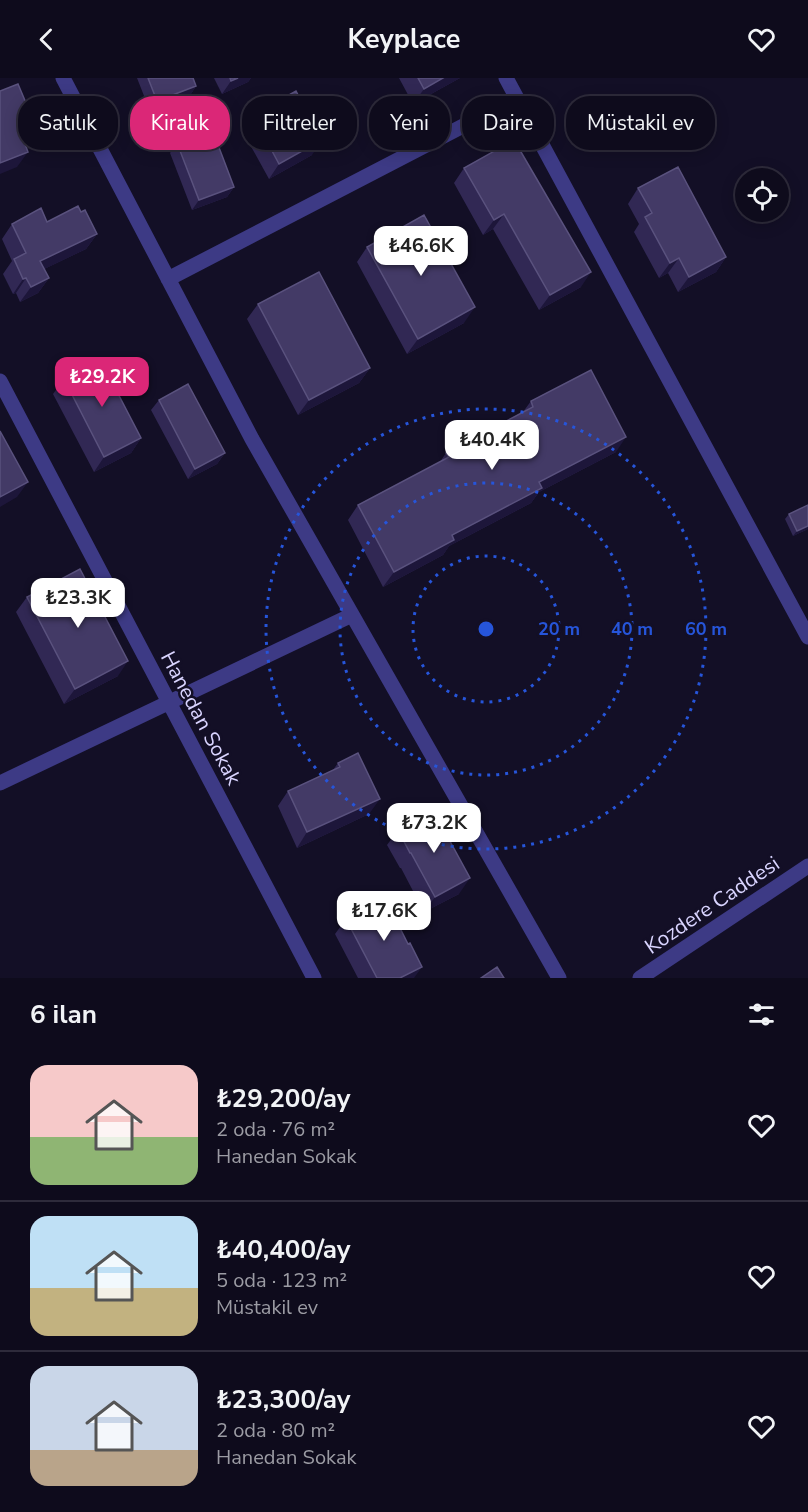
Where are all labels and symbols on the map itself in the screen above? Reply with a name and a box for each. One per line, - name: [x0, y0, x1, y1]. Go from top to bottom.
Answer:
- pin: ₺46.6K: [372, 226, 470, 277]
- pin: ₺29.2K: [53, 357, 151, 408]
- pin: ₺40.4K: [443, 420, 541, 471]
- pin: ₺23.3K: [29, 578, 127, 629]
- text: 20 m: [538, 617, 580, 641]
- text: 40 m: [611, 617, 653, 641]
- text: 60 m: [685, 617, 727, 641]
- centre of rings: [476, 619, 496, 639]
- street label: Hanedan Sokak: [154, 646, 248, 790]
- pin: ₺73.2K: [385, 803, 483, 854]
- street label: Kozdere Caddesi: [639, 850, 785, 960]
- pin: ₺17.6K: [335, 891, 433, 942]

